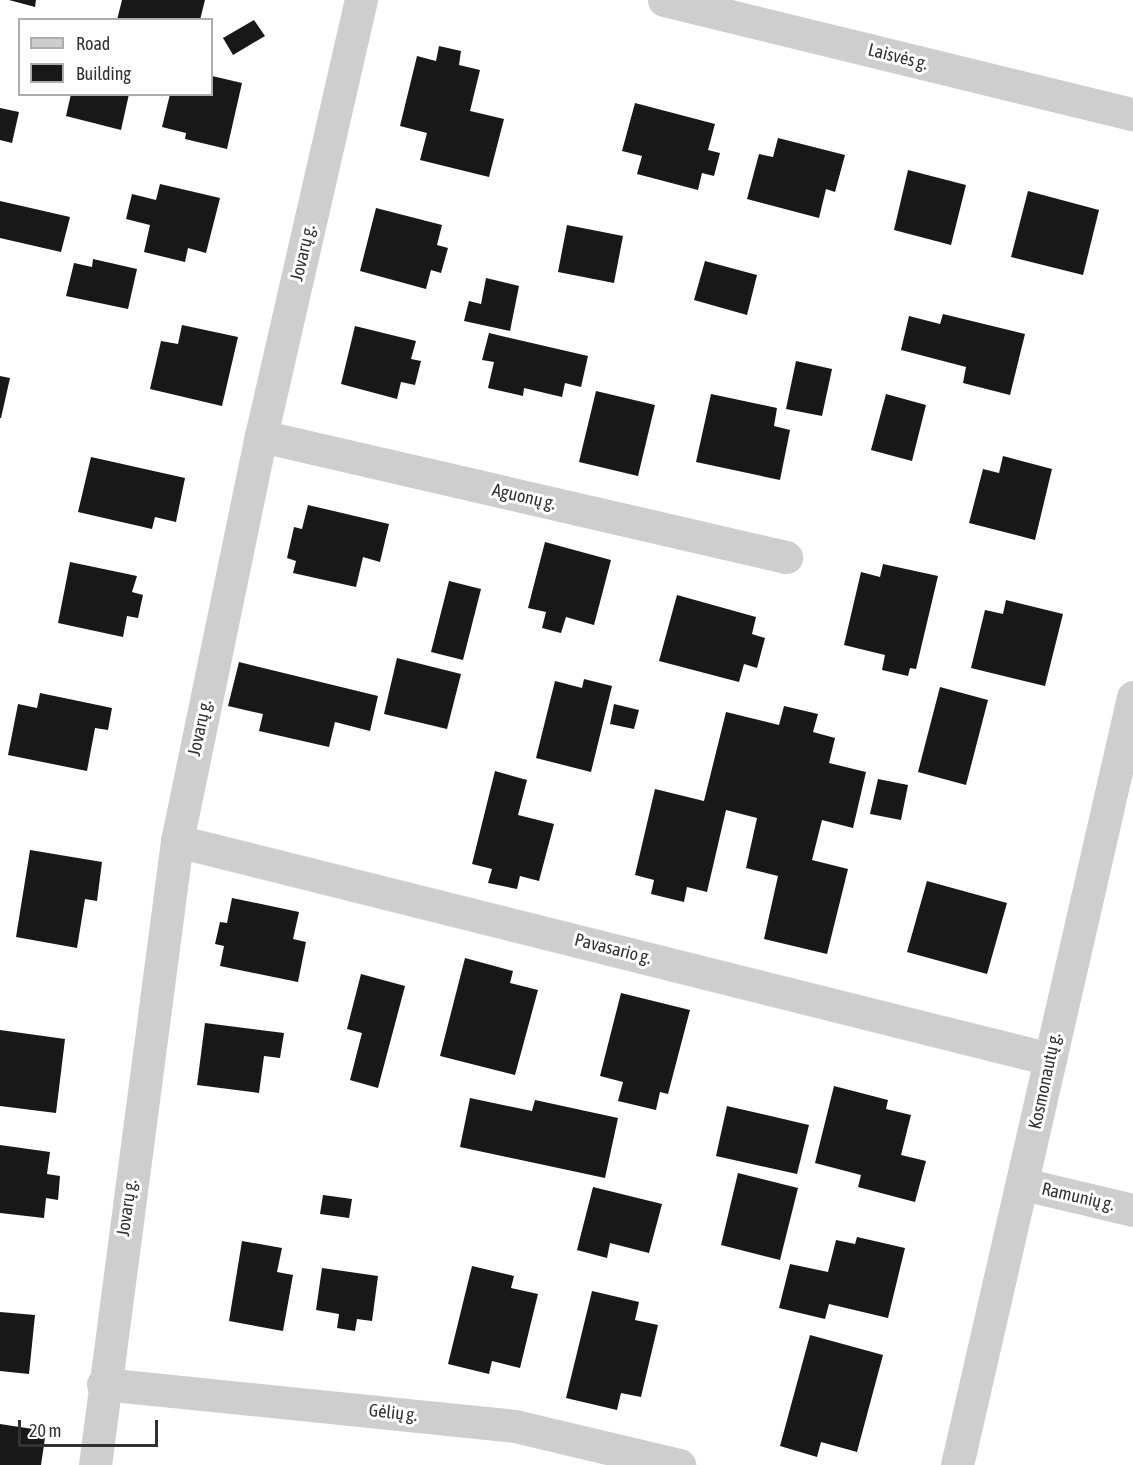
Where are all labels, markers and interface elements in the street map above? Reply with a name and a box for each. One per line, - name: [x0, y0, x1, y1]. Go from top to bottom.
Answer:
- legend: [18, 18, 213, 96]
- text: Road: [76, 33, 110, 54]
- street label: Laisvės g.: [866, 39, 930, 75]
- text: Building: [76, 63, 131, 84]
- street label: Jovarų g.: [286, 223, 320, 283]
- street label: Aguonų g.: [490, 479, 558, 515]
- street label: Jovarų g.: [184, 698, 216, 758]
- street label: Pavasario g.: [572, 929, 654, 969]
- street label: Kosmonautų g.: [1024, 1031, 1066, 1131]
- street label: Jovarų g.: [112, 1178, 142, 1238]
- street label: Ramunių g.: [1040, 1178, 1116, 1216]
- street label: Gėlių g.: [368, 1400, 418, 1426]
- scale bar: [21, 1408, 160, 1446]
- text: 20 m: [29, 1420, 61, 1441]

